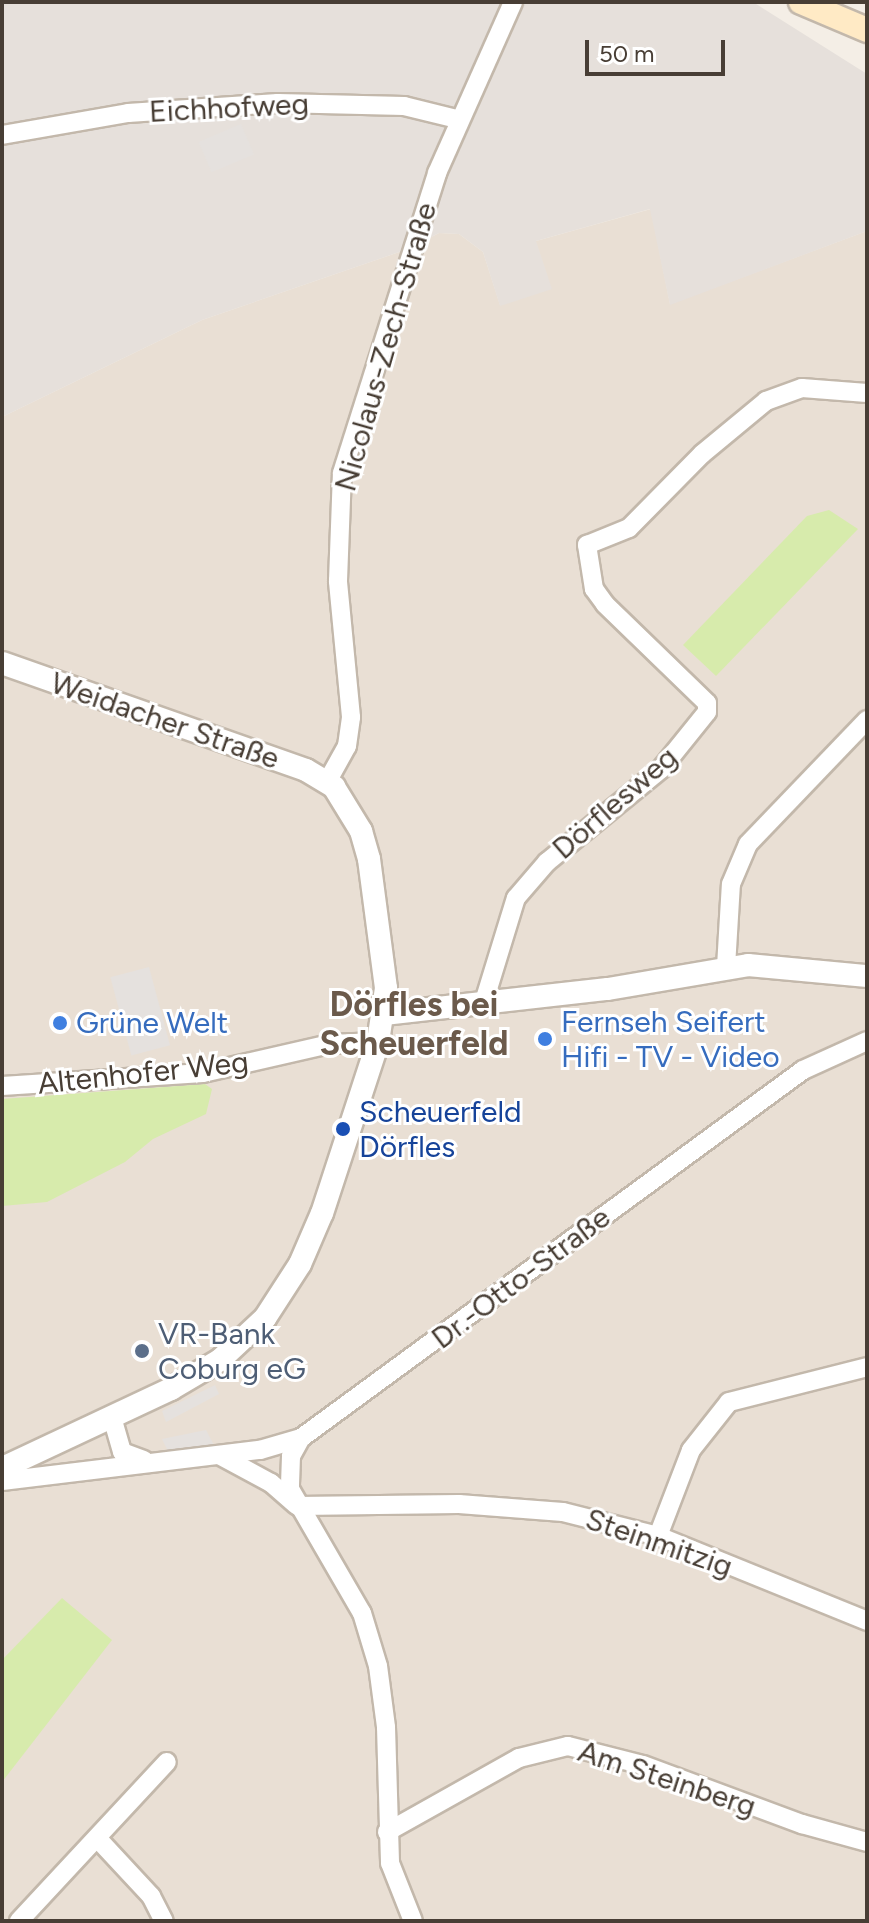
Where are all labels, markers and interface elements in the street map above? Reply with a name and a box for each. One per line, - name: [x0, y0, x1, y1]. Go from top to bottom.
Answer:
- scale bar: [589, 24, 729, 74]
- text: 50 m: [599, 39, 655, 68]
- street label: Eichhofweg: [148, 86, 310, 130]
- street label: Nicolaus-Zech-Straße: [328, 199, 444, 495]
- street label: Weidacher Straße: [46, 665, 284, 777]
- street label: Dörflesweg: [545, 739, 685, 867]
- district label: Dörfles bei Scheuerfeld: [320, 984, 508, 1064]
- place label: Fernseh Seifert Hifi - TV - Video: [561, 1004, 780, 1074]
- place label: Grüne Welt: [76, 1005, 228, 1041]
- marker: Grüne Welt: [51, 1014, 69, 1032]
- marker: Fernseh Seifert Hifi - TV - Video: [536, 1030, 554, 1048]
- street label: Altenhofer Weg: [36, 1044, 250, 1102]
- place label: Scheuerfeld Dörfles: [359, 1094, 522, 1164]
- marker: Scheuerfeld Dörfles: [334, 1120, 352, 1138]
- street label: Dr.-Otto-Straße: [425, 1199, 617, 1357]
- place label: VR-Bank Coburg eG: [158, 1316, 306, 1386]
- marker: VR-Bank Coburg eG: [133, 1342, 151, 1360]
- street label: Steinmitzig: [581, 1501, 737, 1585]
- street label: Am Steinberg: [574, 1733, 760, 1825]

